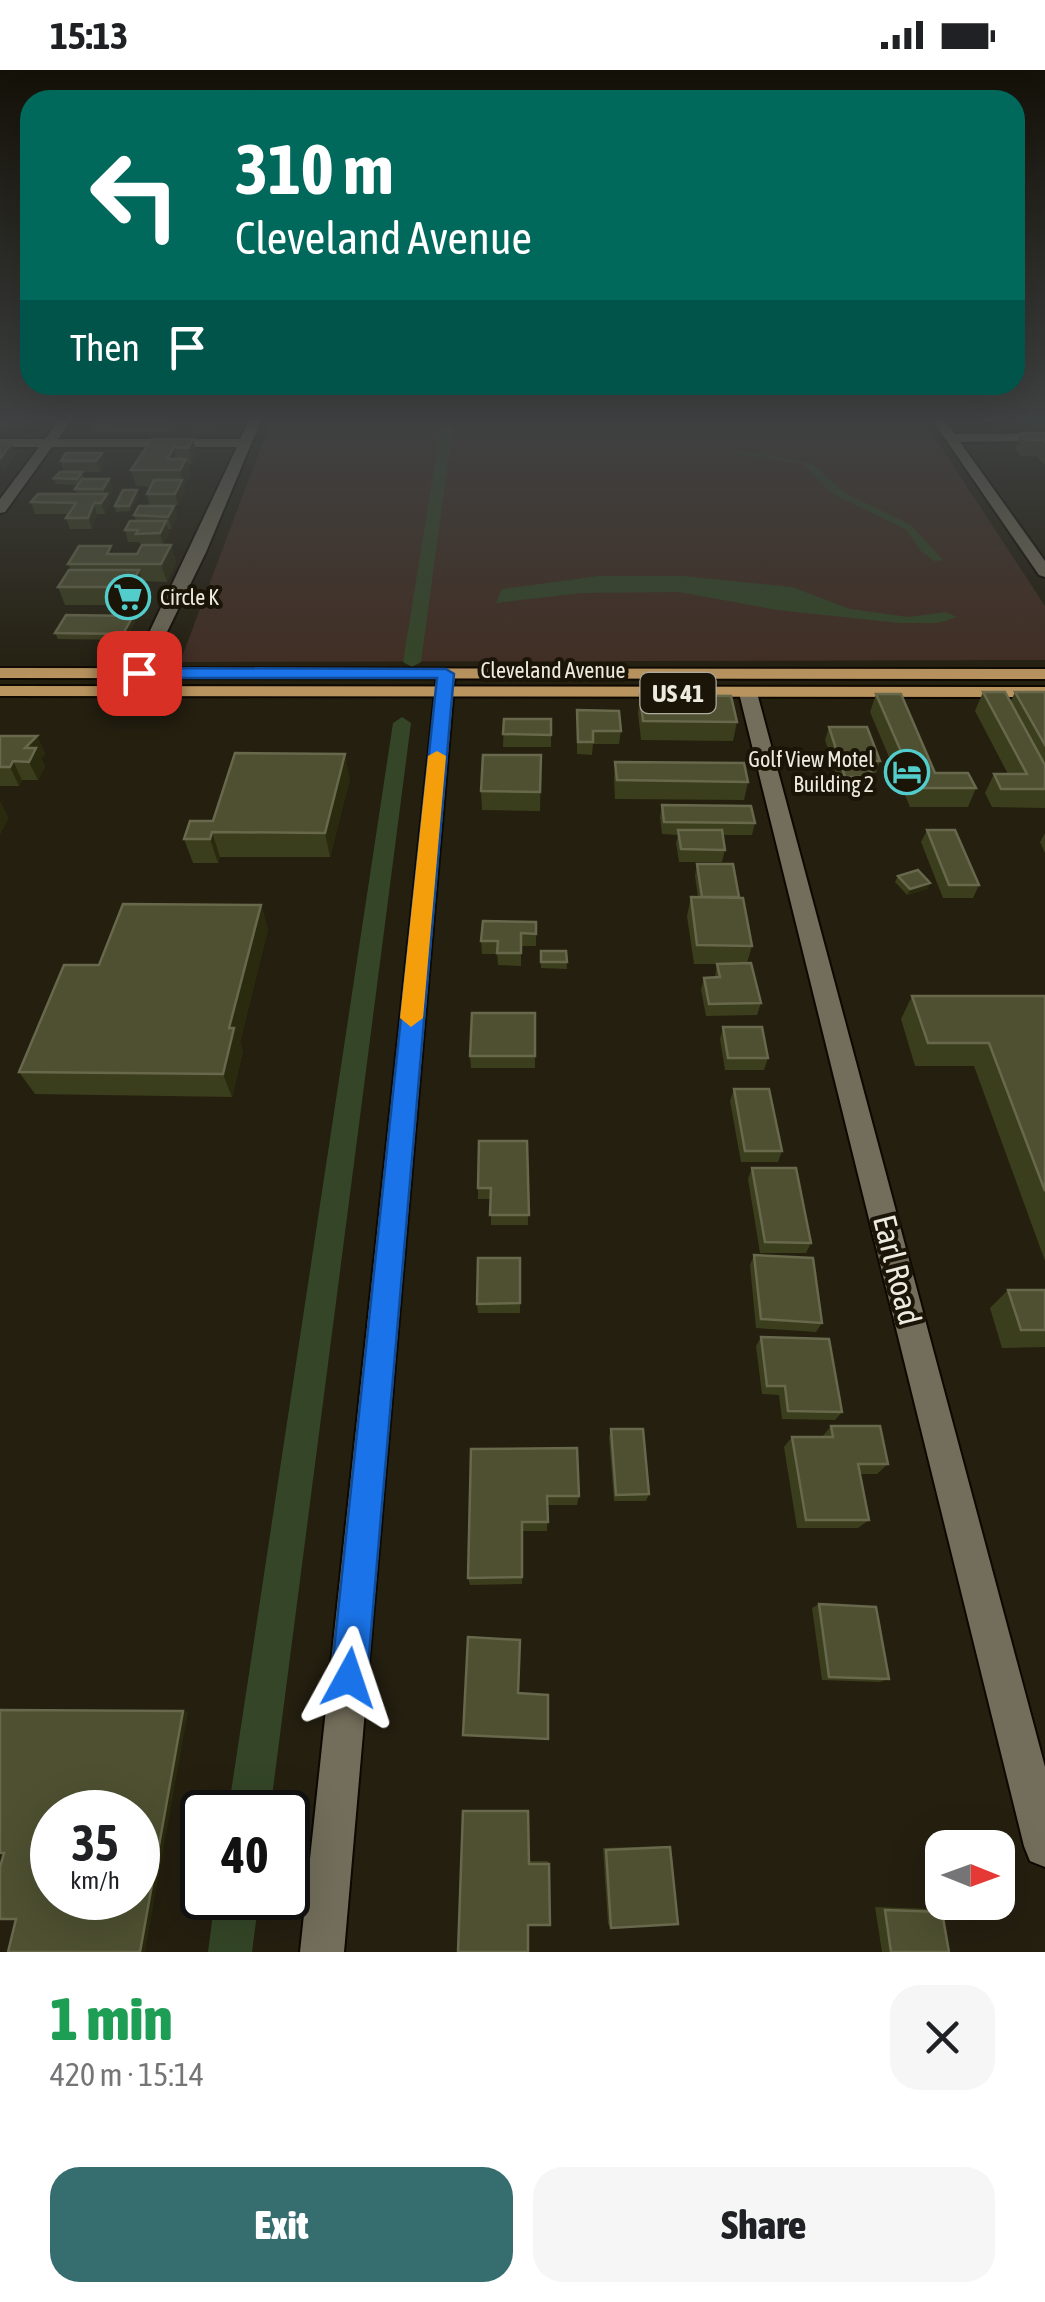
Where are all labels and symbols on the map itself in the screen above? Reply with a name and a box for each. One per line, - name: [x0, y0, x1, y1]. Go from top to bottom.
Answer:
- supermarket icon: Circle K: [105, 574, 151, 620]
- place label: Circle K: [160, 584, 219, 610]
- pin: [97, 631, 182, 716]
- street label: Cleveland Avenue: [480, 657, 626, 683]
- road number: US 41: [640, 673, 716, 713]
- place label: Golf View Motel Building 2: [748, 746, 874, 797]
- hotel icon: Golf View Motel Building 2: [884, 749, 930, 795]
- street label: Earl Road: [866, 1211, 929, 1329]
- position arrow: [297, 1626, 401, 1730]
- speed limit sign: 40: [180, 1790, 310, 1920]
- north arrow: [925, 1830, 1015, 1920]

